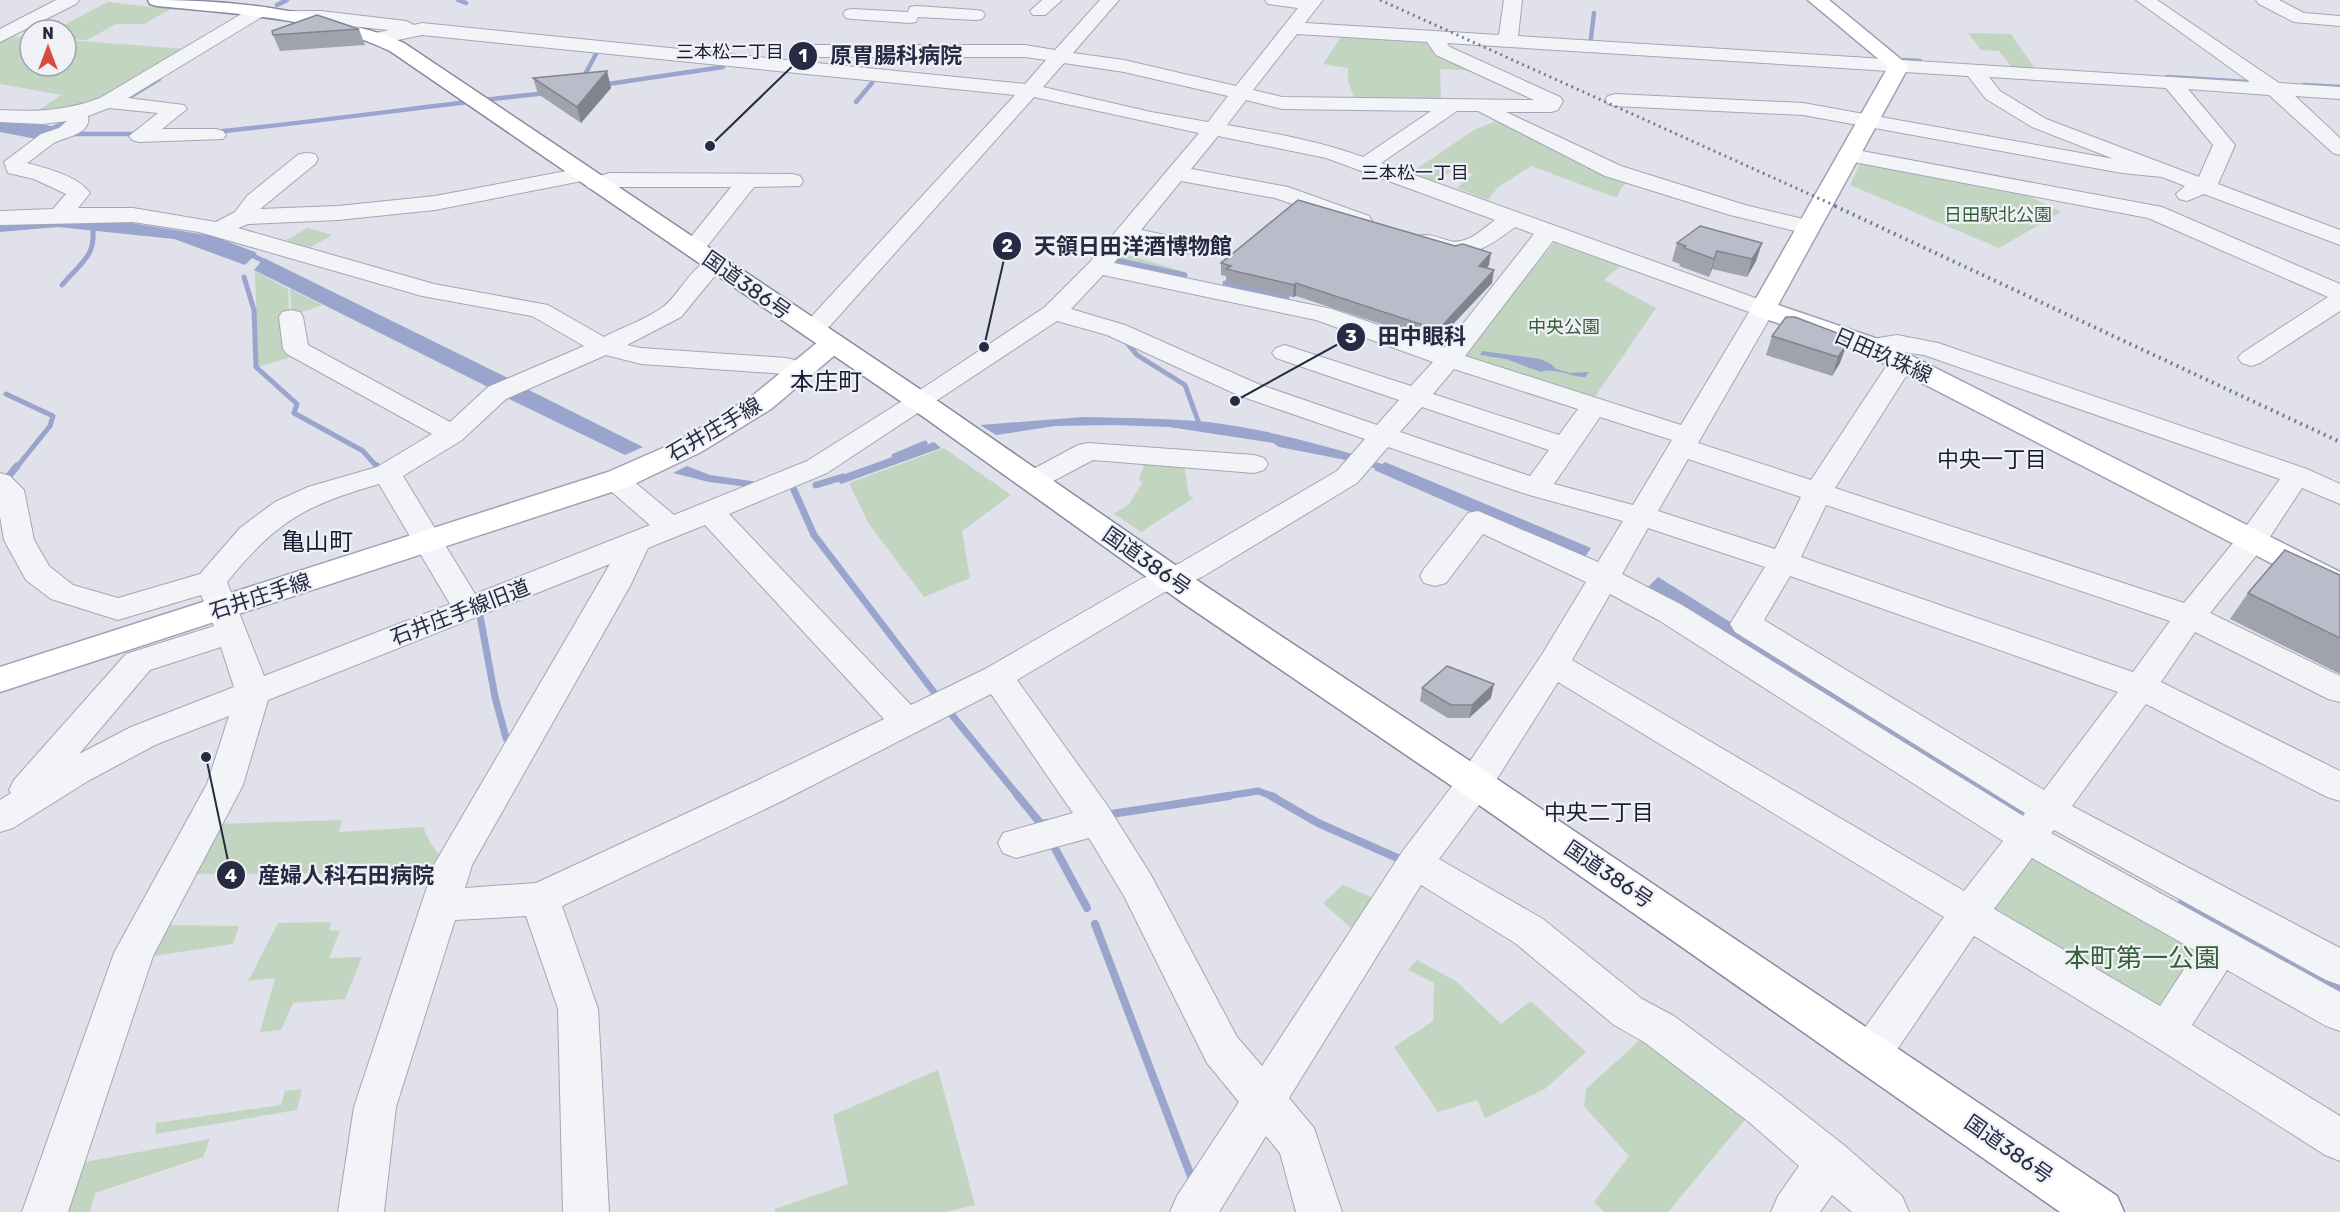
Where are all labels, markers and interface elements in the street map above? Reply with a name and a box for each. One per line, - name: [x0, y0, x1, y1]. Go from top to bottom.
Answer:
- north arrow: [18, 18, 78, 78]
- text: N: [42, 24, 54, 43]
- callout: 原胃腸科病院: [788, 36, 974, 76]
- district label: 三本松二丁目: [676, 41, 784, 63]
- text: 原胃腸科病院: [830, 42, 962, 69]
- text: 1: [799, 45, 807, 67]
- district label: 三本松一丁目: [1361, 162, 1469, 184]
- park label: 日田駅北公園: [1944, 204, 2052, 226]
- callout: 天領日田洋酒博物館: [992, 226, 1244, 266]
- text: 天領日田洋酒博物館: [1034, 233, 1232, 260]
- text: 2: [1001, 235, 1013, 257]
- street label: 国道386号: [698, 246, 796, 324]
- park label: 中央公園: [1528, 316, 1600, 338]
- callout: 田中眼科: [1336, 317, 1478, 357]
- street label: 日田玖珠線: [1830, 322, 1936, 388]
- text: 田中眼科: [1378, 323, 1466, 350]
- text: 3: [1345, 326, 1357, 348]
- district label: 本庄町: [790, 368, 862, 396]
- street label: 石井庄手線: [662, 392, 766, 466]
- district label: 中央一丁目: [1937, 446, 2047, 473]
- street label: 国道386号: [1098, 522, 1196, 600]
- district label: 亀山町: [281, 528, 353, 556]
- street label: 石井庄手線: [206, 568, 314, 624]
- street label: 石井庄手線旧道: [387, 574, 533, 650]
- district label: 中央二丁目: [1544, 799, 1654, 826]
- street label: 国道386号: [1560, 835, 1658, 913]
- callout: 産婦人科石田病院: [216, 855, 446, 895]
- text: 産婦人科石田病院: [258, 862, 434, 889]
- text: 4: [225, 865, 237, 887]
- park label: 本町第一公園: [2064, 943, 2220, 974]
- street label: 国道386号: [1960, 1110, 2058, 1188]

